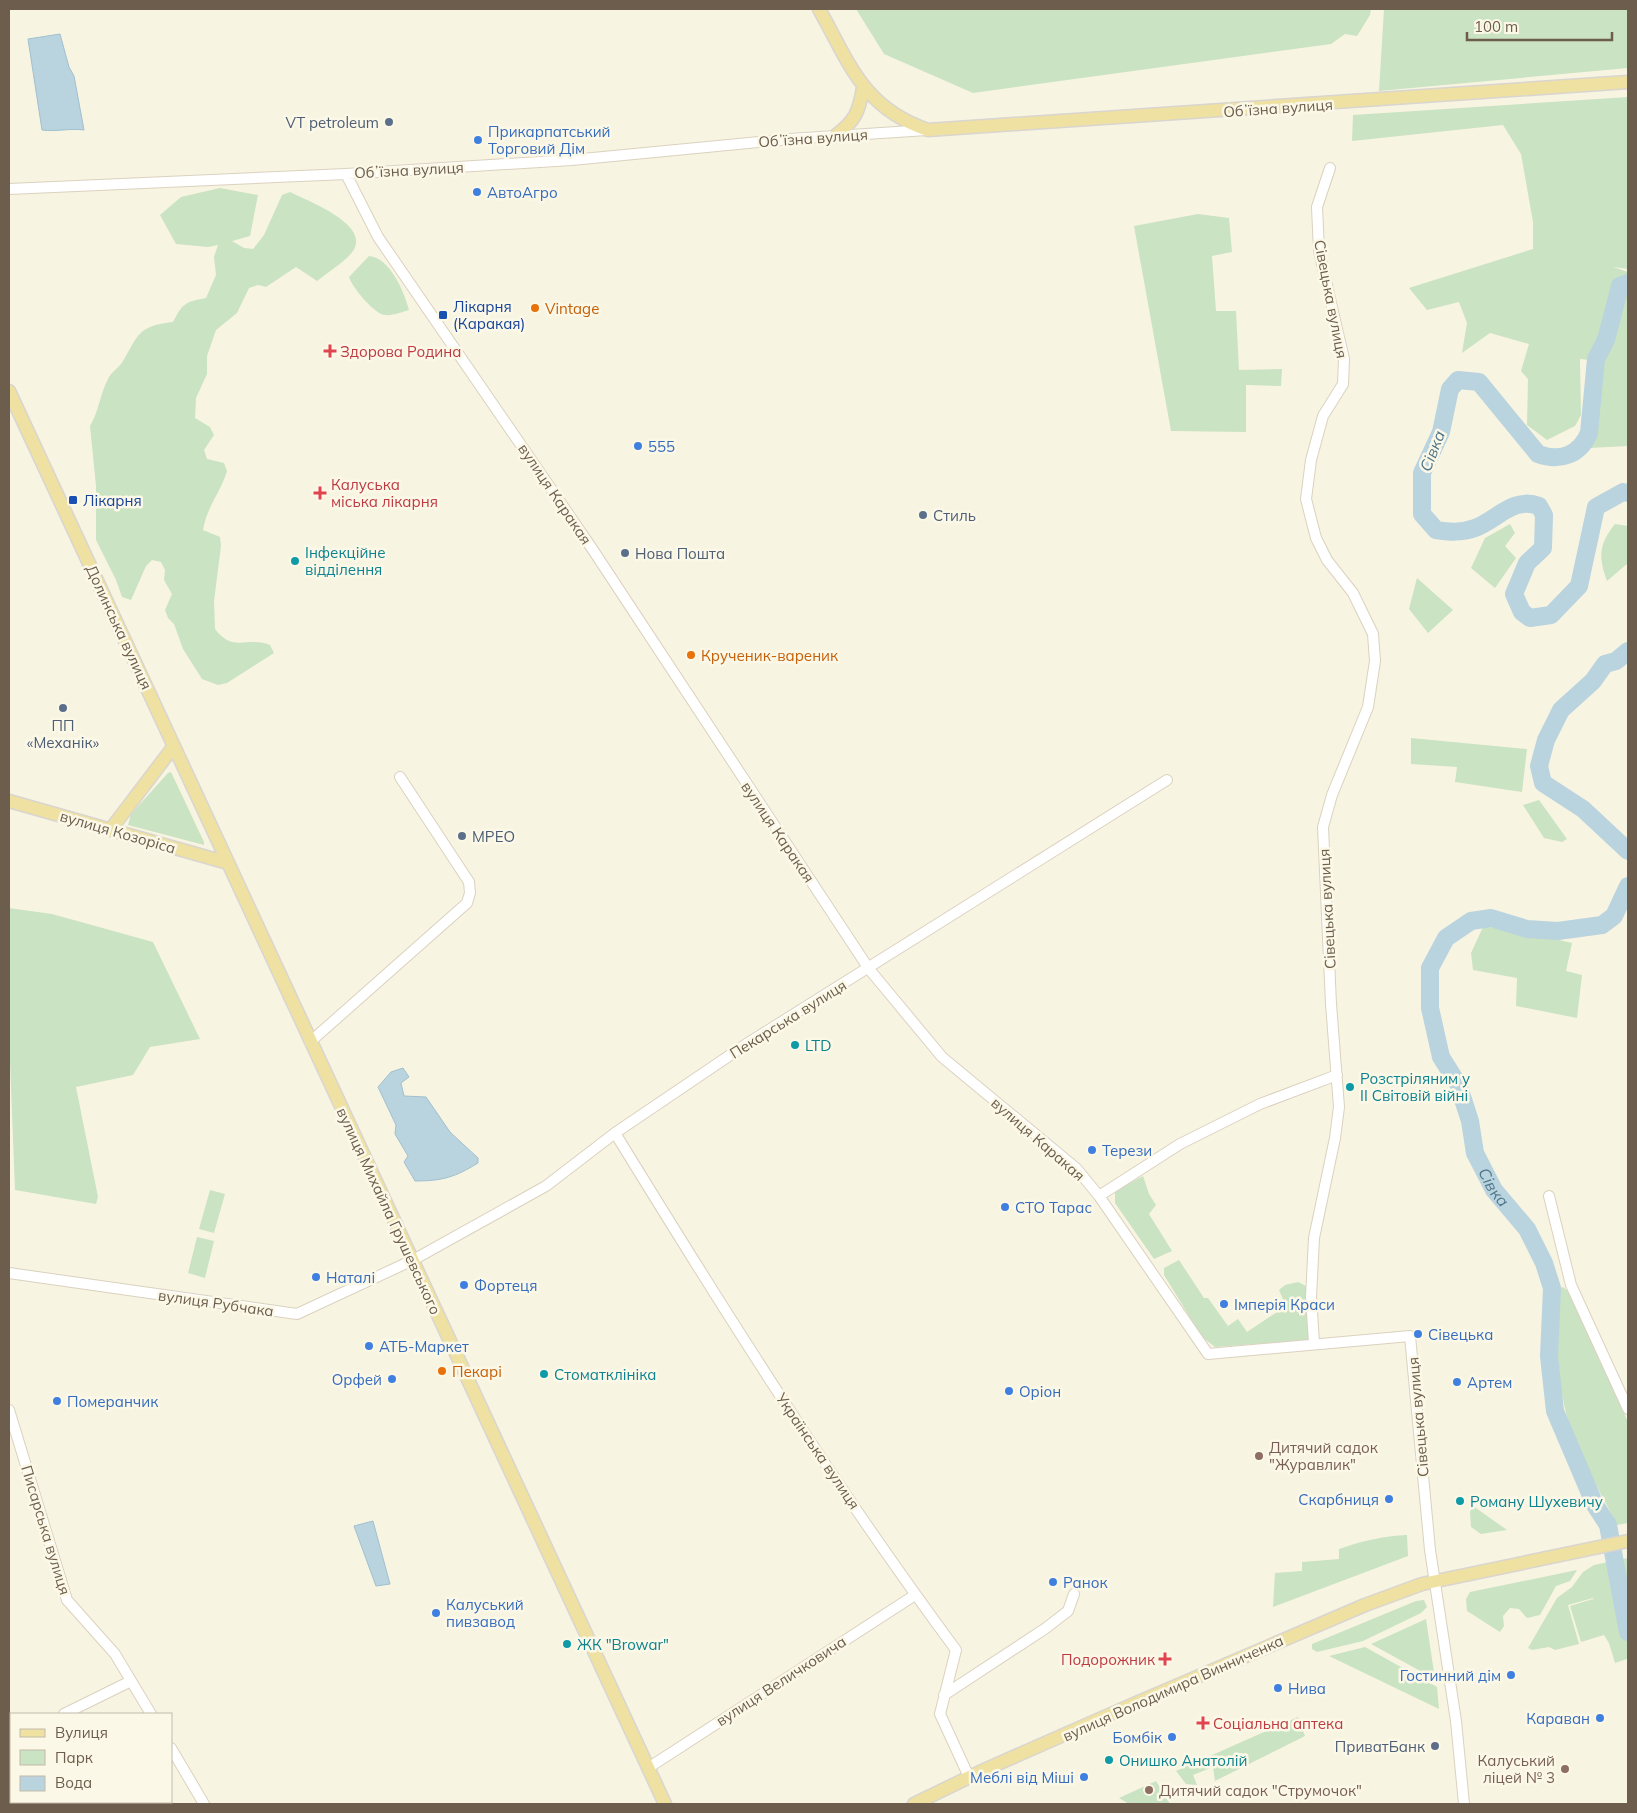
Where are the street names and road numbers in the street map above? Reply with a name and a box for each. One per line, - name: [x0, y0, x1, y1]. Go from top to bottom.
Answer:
- street label: Обʼїзна вулиця: [1223, 95, 1333, 121]
- street label: Обʼїзна вулиця: [758, 125, 868, 151]
- street label: Обʼїзна вулиця: [354, 158, 464, 182]
- street label: Сівецька вулиця: [1310, 238, 1352, 360]
- street label: вулиця Каракая: [514, 440, 596, 548]
- street label: Долинська вулиця: [82, 562, 156, 692]
- street label: вулиця Каракая: [737, 778, 819, 886]
- street label: вулиця Козоріса: [58, 806, 178, 858]
- street label: Сівецька вулиця: [1314, 848, 1340, 970]
- street label: Пекарська вулиця: [726, 975, 850, 1063]
- street label: вулиця Каракая: [987, 1093, 1089, 1185]
- street label: вулиця Михайла Грушевського: [333, 1105, 445, 1317]
- street label: вулиця Рубчака: [157, 1285, 275, 1321]
- street label: Сівецька вулиця: [1403, 1356, 1433, 1478]
- street label: Українська вулиця: [771, 1388, 864, 1513]
- street label: Писарська вулиця: [17, 1463, 75, 1597]
- street label: вулиця Володимира Винниченка: [1060, 1631, 1286, 1745]
- street label: вулиця Величковича: [712, 1632, 850, 1730]

